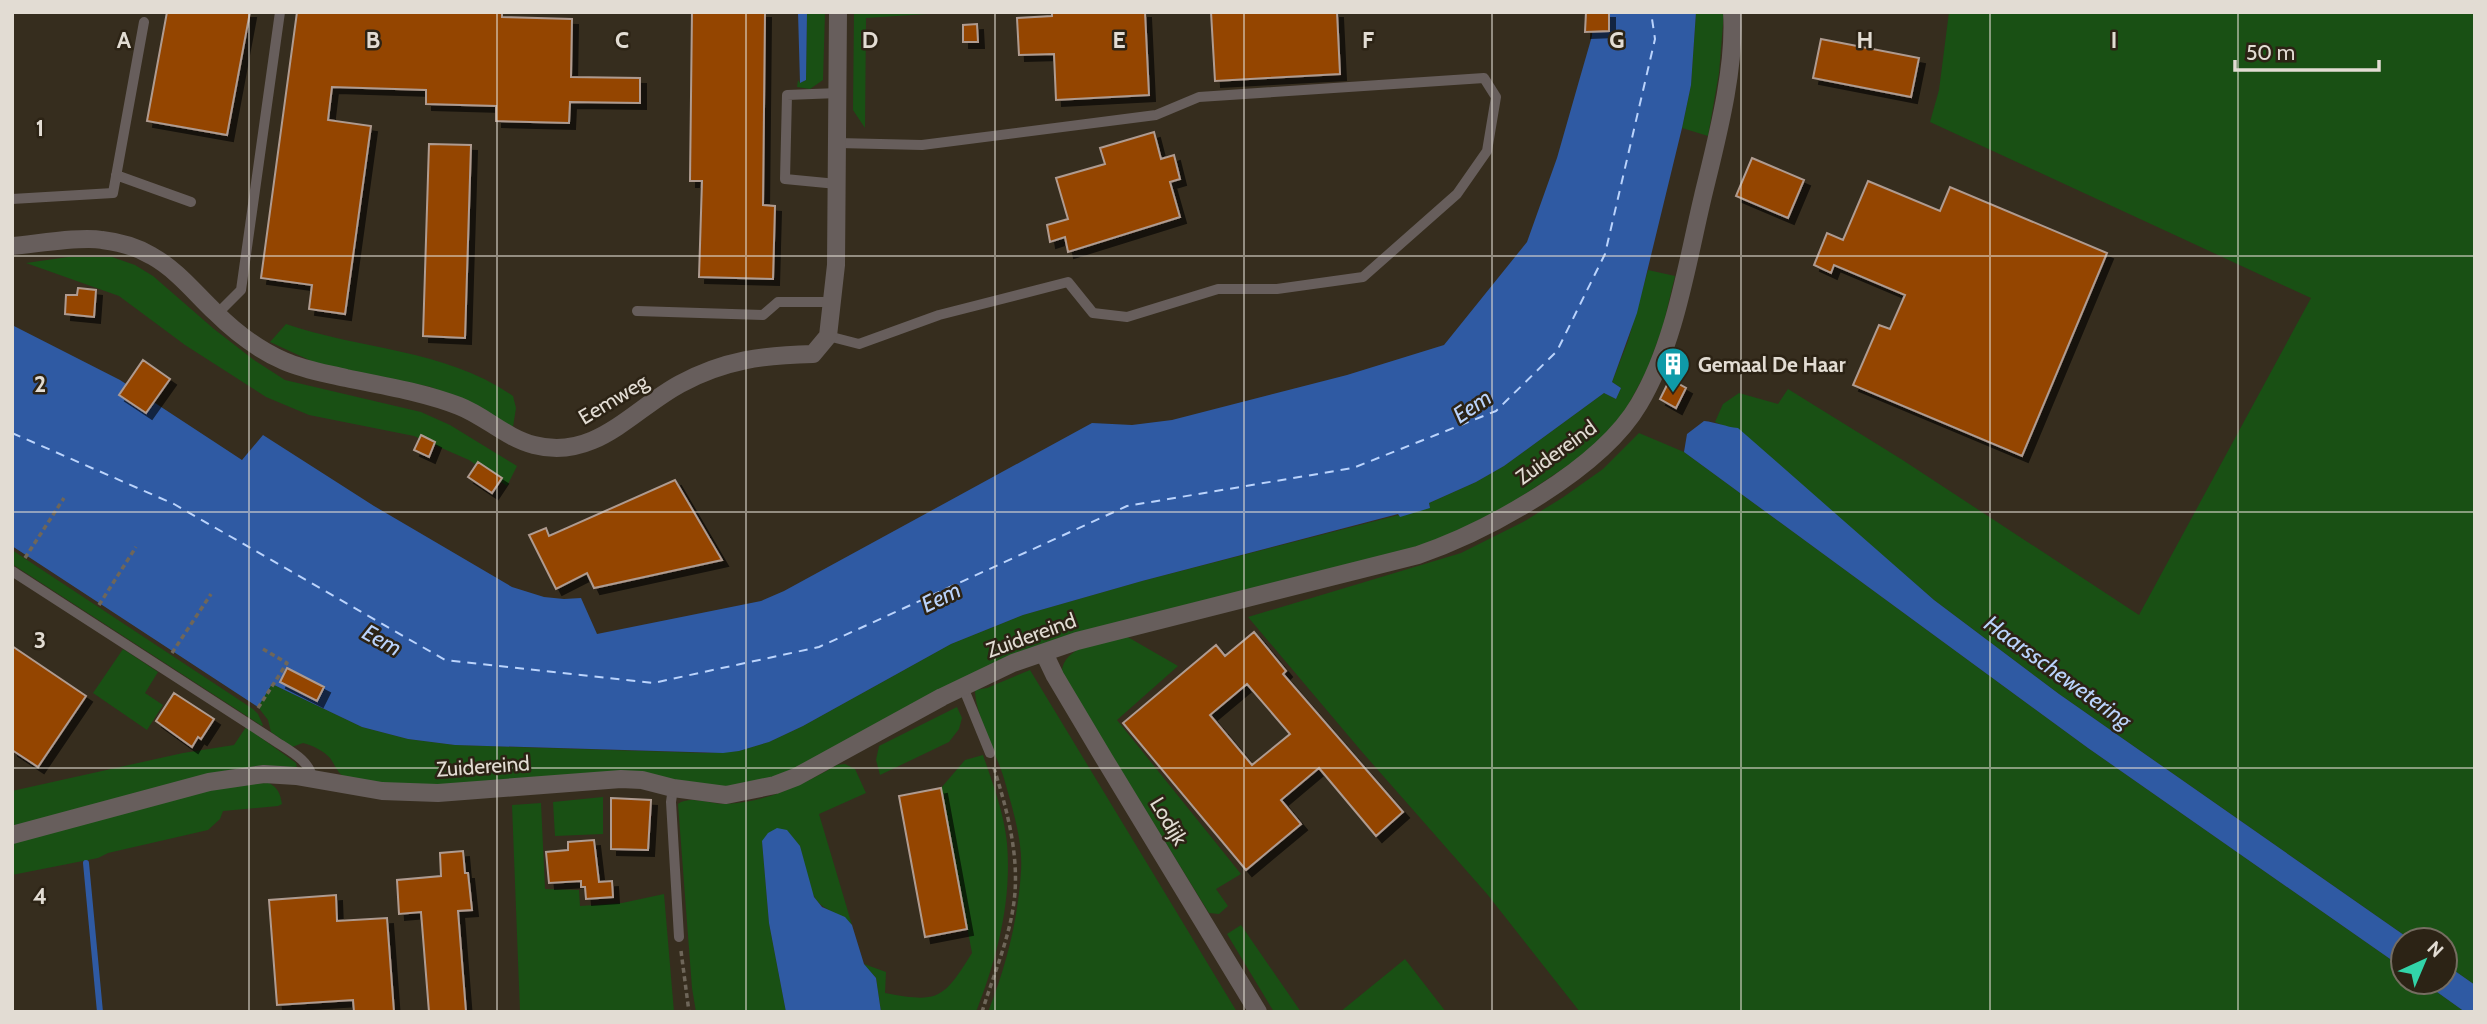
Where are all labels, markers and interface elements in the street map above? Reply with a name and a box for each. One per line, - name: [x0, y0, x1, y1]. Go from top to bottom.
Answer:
- text: A: [117, 26, 132, 54]
- text: B: [366, 26, 380, 54]
- text: C: [615, 26, 629, 54]
- text: D: [862, 26, 878, 54]
- text: E: [1112, 26, 1126, 54]
- text: F: [1362, 26, 1374, 54]
- text: G: [1609, 26, 1625, 54]
- text: H: [1857, 26, 1873, 54]
- text: I: [2111, 26, 2117, 54]
- scale bar: [2235, 28, 2378, 72]
- text: 50 m: [2246, 40, 2295, 65]
- text: 1: [36, 114, 44, 142]
- building icon: Gemaal De Haar: [1654, 345, 1692, 394]
- place label: Gemaal De Haar: [1698, 352, 1846, 377]
- street label: Eemweg: [574, 368, 653, 429]
- text: 2: [34, 370, 46, 398]
- water label: Eem: [1447, 383, 1497, 429]
- street label: Zuidereind: [1511, 414, 1601, 490]
- water label: Eem: [917, 576, 965, 618]
- street label: Zuidereind: [983, 607, 1079, 663]
- water label: Haarsschewetering: [1979, 609, 2138, 736]
- water label: Eem: [358, 618, 406, 662]
- text: 3: [34, 626, 46, 654]
- street label: Zuidereind: [435, 750, 531, 782]
- street label: Lodijk: [1144, 792, 1193, 851]
- text: 4: [33, 882, 47, 910]
- north arrow: [2389, 926, 2459, 996]
- text: N: [2423, 936, 2448, 962]

